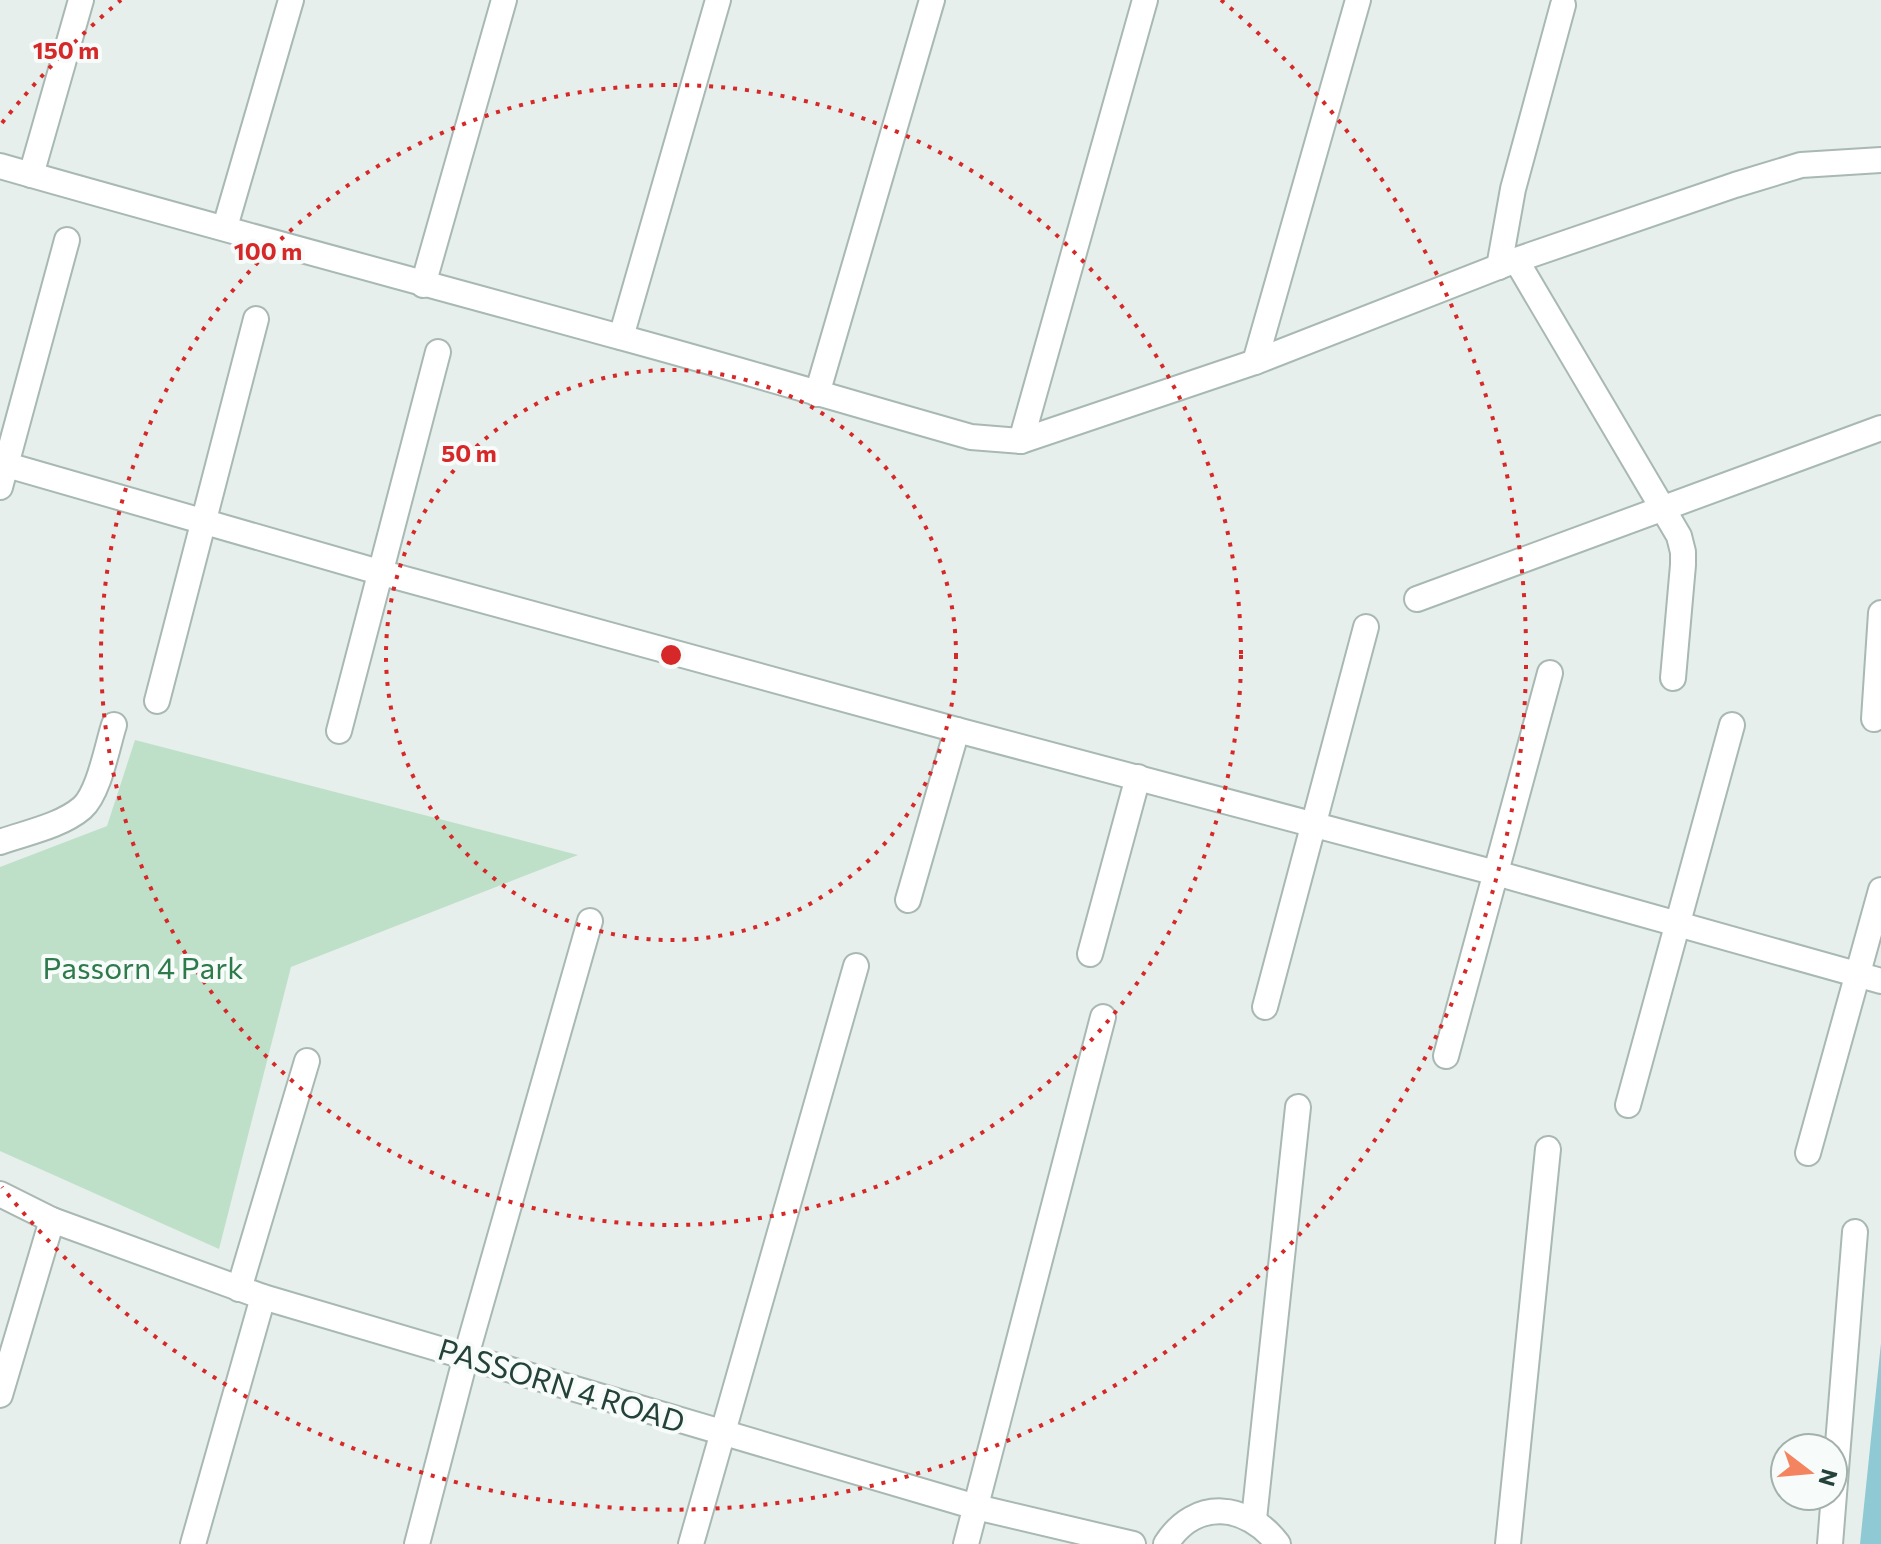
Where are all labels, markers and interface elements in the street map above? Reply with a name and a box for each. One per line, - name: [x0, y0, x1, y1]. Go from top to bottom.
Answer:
- text: 150 m: [33, 35, 99, 64]
- text: 100 m: [234, 236, 302, 265]
- text: 50 m: [441, 438, 497, 467]
- centre of rings: [657, 641, 685, 669]
- park label: Passorn 4 Park: [42, 948, 244, 985]
- street label: PASSORN 4 ROAD: [434, 1329, 690, 1439]
- north arrow: [1769, 1432, 1849, 1512]
- text: N: [1813, 1466, 1844, 1489]

